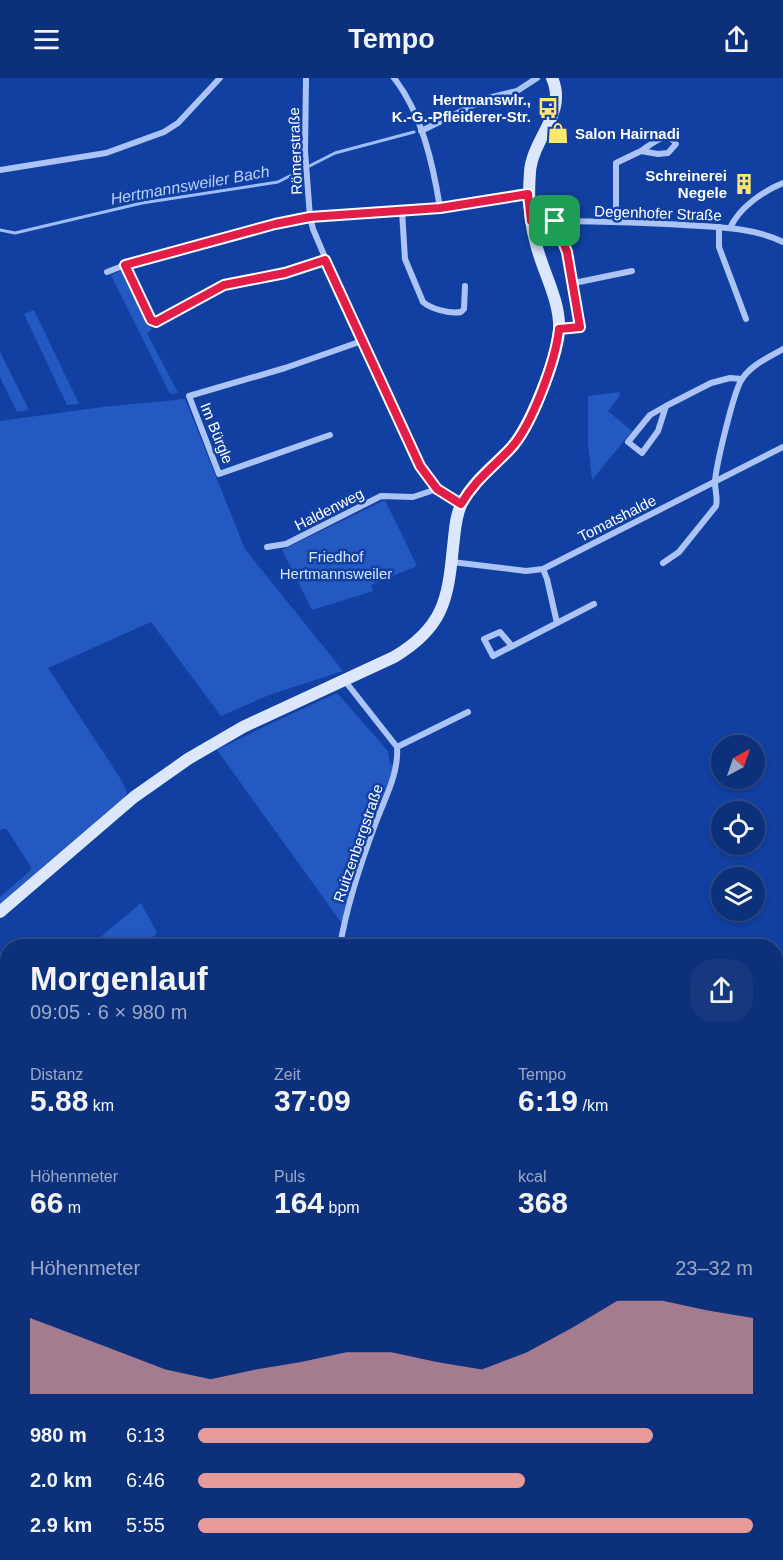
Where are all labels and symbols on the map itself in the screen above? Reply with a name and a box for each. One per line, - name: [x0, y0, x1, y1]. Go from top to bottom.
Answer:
- place label: Hertmanswlr., K.-G.-Pfleiderer-Str.: [392, 91, 531, 125]
- bus stop icon: Hertmanswlr., K.-G.-Pfleiderer-Str.: [536, 96, 560, 120]
- street label: Römerstraße: [285, 107, 305, 195]
- shop icon: Salon Hairnadi: [546, 121, 570, 145]
- place label: Salon Hairnadi: [575, 125, 680, 142]
- water label: Hertmannsweiler Bach: [109, 163, 271, 207]
- place label: Schreinerei Negele: [645, 167, 727, 201]
- building icon: Schreinerei Negele: [732, 172, 756, 196]
- pin: [529, 195, 580, 246]
- street label: Degenhofer Straße: [594, 202, 722, 224]
- street label: Im Bürgle: [197, 400, 237, 466]
- street label: Haldenweg: [292, 484, 366, 534]
- street label: Tomatshalde: [575, 491, 659, 545]
- park label: Friedhof Hertmannsweiler: [280, 548, 392, 582]
- north arrow: [711, 735, 765, 789]
- street label: Ruitzenbergstraße: [330, 782, 386, 904]

